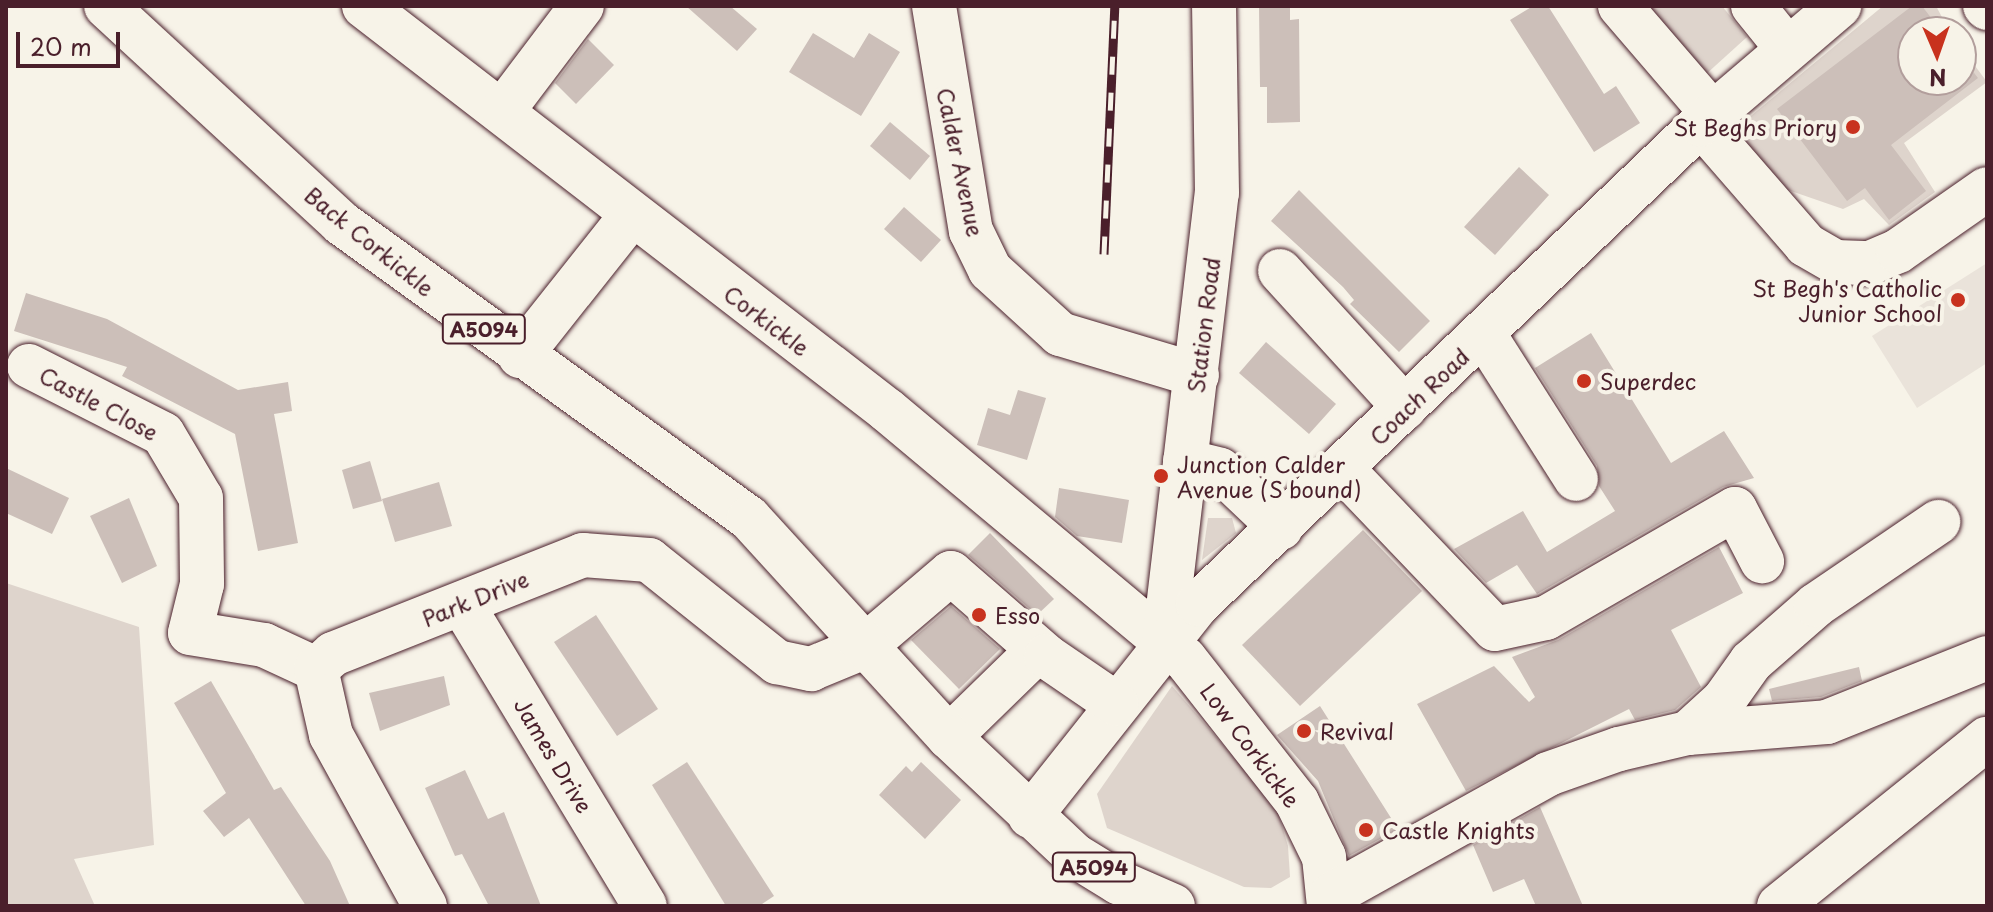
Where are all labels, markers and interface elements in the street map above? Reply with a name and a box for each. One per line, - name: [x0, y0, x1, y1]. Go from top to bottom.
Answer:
- scale bar: [20, 16, 124, 66]
- north arrow: [1897, 16, 1977, 96]
- text: 20 m: [30, 28, 92, 64]
- text: N: [1928, 62, 1947, 95]
- street label: Calder Avenue: [932, 85, 990, 239]
- place label: St Beghs Priory: [1674, 114, 1837, 140]
- marker: St Beghs Priory: [1844, 118, 1862, 136]
- street label: Back Corkickle: [300, 180, 440, 302]
- street label: Station Road: [1182, 256, 1224, 394]
- place label: St Begh's Catholic Junior School: [1752, 274, 1942, 326]
- street label: Corkickle: [719, 279, 815, 361]
- marker: St Begh's Catholic Junior School: [1949, 291, 1967, 309]
- road number: A5094: [440, 313, 528, 345]
- street label: Coach Road: [1364, 342, 1474, 450]
- street label: Castle Close: [35, 361, 163, 445]
- place label: Superdec: [1600, 368, 1696, 394]
- marker: Superdec: [1575, 372, 1593, 390]
- place label: Junction Calder Avenue (S bound): [1177, 450, 1361, 502]
- marker: Junction Calder Avenue (S bound): [1152, 467, 1170, 485]
- street label: Park Drive: [418, 565, 532, 631]
- place label: Esso: [995, 602, 1040, 628]
- marker: Esso: [970, 606, 988, 624]
- street label: Low Corkickle: [1196, 678, 1306, 812]
- street label: James Drive: [509, 692, 599, 818]
- place label: Revival: [1320, 718, 1394, 744]
- marker: Revival: [1295, 722, 1313, 740]
- place label: Castle Knights: [1382, 817, 1535, 843]
- marker: Castle Knights: [1357, 821, 1375, 839]
- road number: A5094: [1050, 851, 1138, 883]

